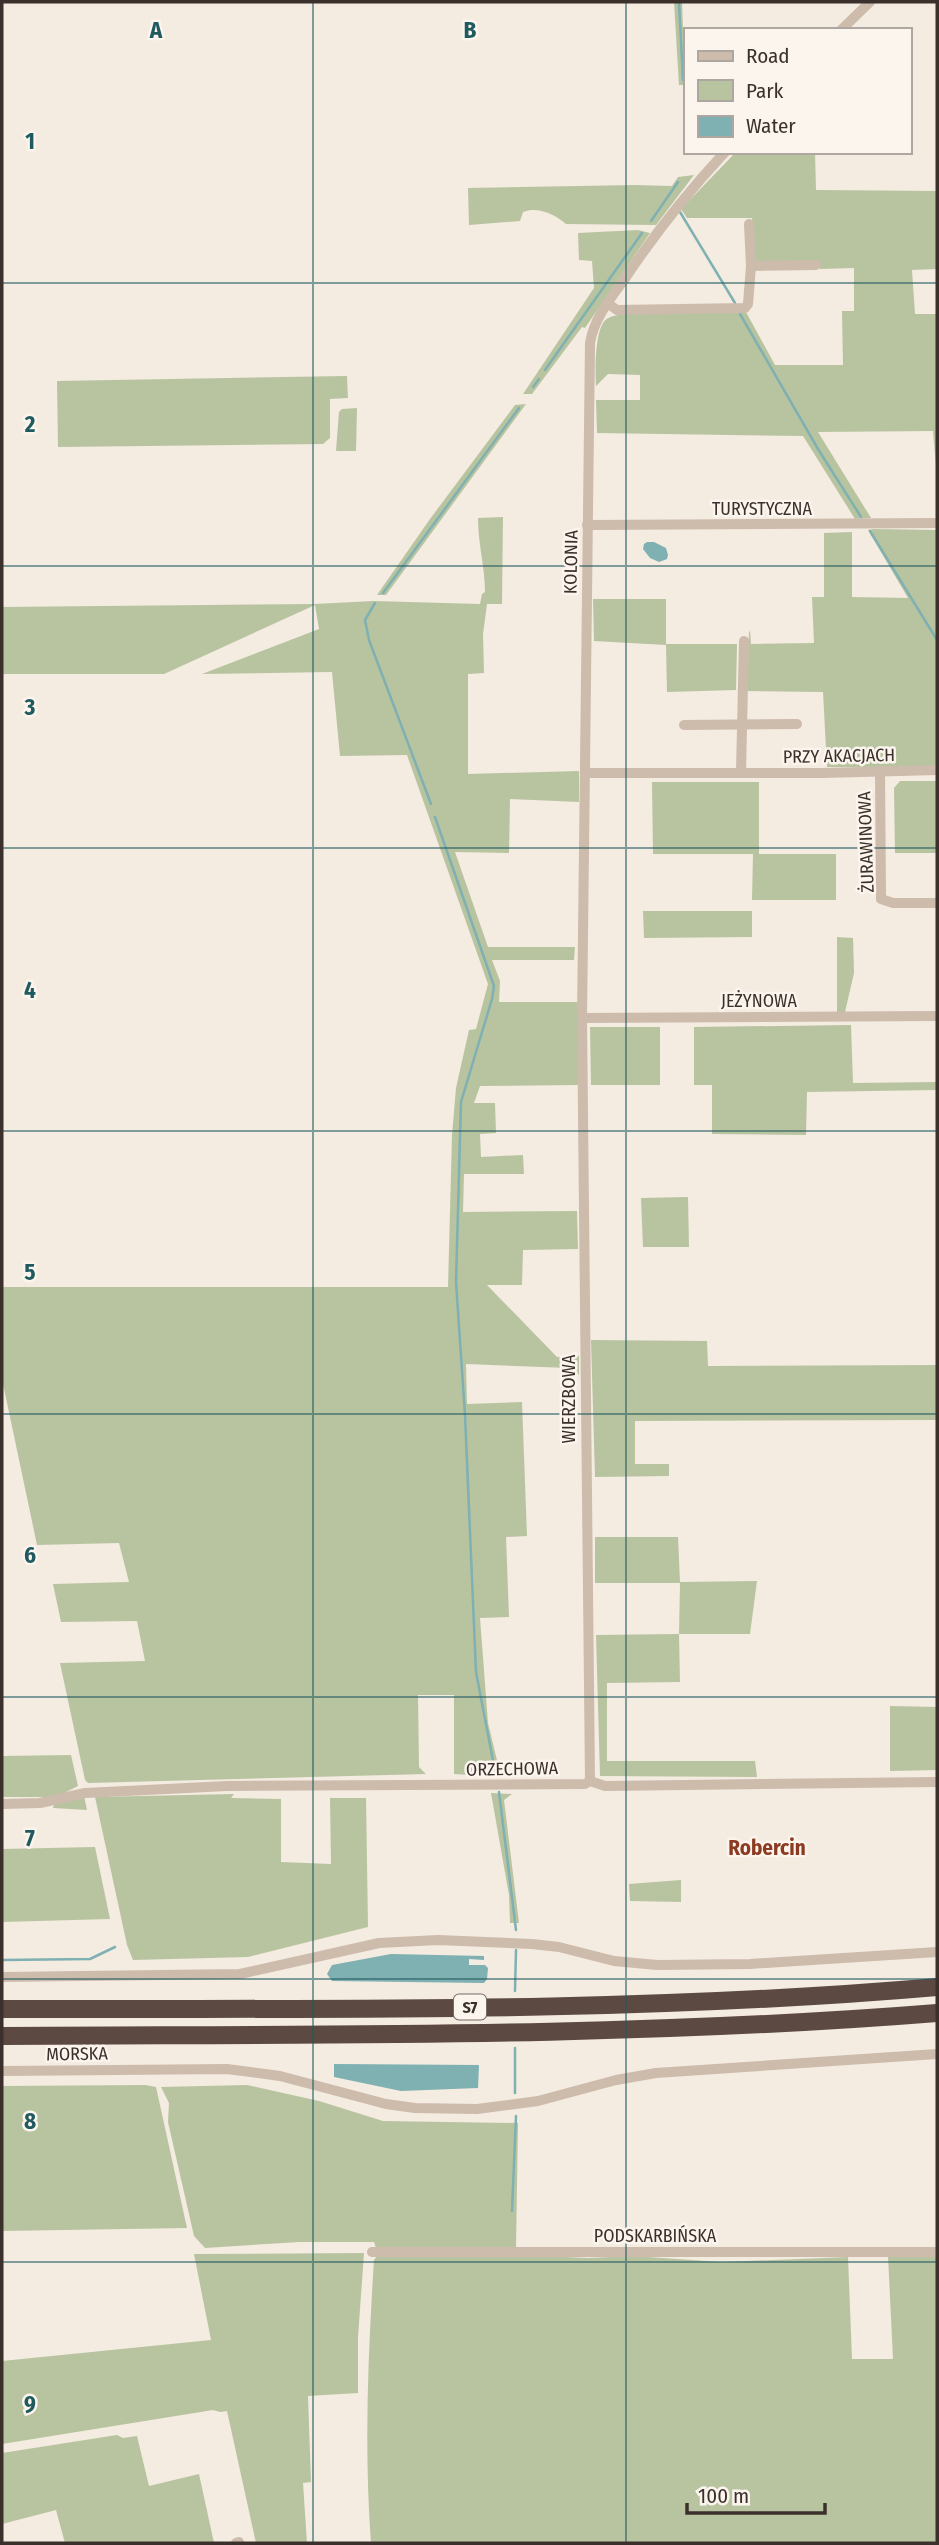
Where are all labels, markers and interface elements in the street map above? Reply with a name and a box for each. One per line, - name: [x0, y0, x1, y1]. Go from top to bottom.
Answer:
- text: A: [149, 16, 163, 44]
- text: B: [464, 16, 477, 44]
- legend: [684, 28, 911, 154]
- text: Road: [746, 43, 790, 69]
- text: Park: [746, 78, 784, 104]
- text: Water: [746, 113, 796, 139]
- text: 1: [25, 127, 35, 155]
- text: 2: [24, 410, 36, 438]
- street label: TURYSTYCZNA: [712, 498, 813, 520]
- street label: KOLONIA: [559, 529, 583, 594]
- text: 3: [24, 693, 36, 721]
- street label: PRZY AKACJACH: [783, 744, 895, 768]
- street label: ŻURAWINOWA: [853, 790, 879, 893]
- text: 4: [24, 976, 36, 1004]
- street label: JEŻYNOWA: [721, 990, 797, 1012]
- text: 5: [24, 1258, 36, 1286]
- street label: WIERZBOWA: [558, 1354, 580, 1443]
- text: 6: [24, 1541, 36, 1569]
- street label: ORZECHOWA: [466, 1757, 559, 1781]
- text: 7: [25, 1824, 35, 1852]
- district label: Robercin: [728, 1835, 806, 1861]
- road number: S7: [454, 1994, 486, 2020]
- street label: MORSKA: [46, 2042, 108, 2066]
- text: 8: [24, 2107, 36, 2135]
- street label: PODSKARBIŃSKA: [594, 2224, 717, 2247]
- text: 9: [24, 2390, 36, 2418]
- scale bar: [687, 2472, 825, 2516]
- text: 100 m: [698, 2483, 749, 2509]

